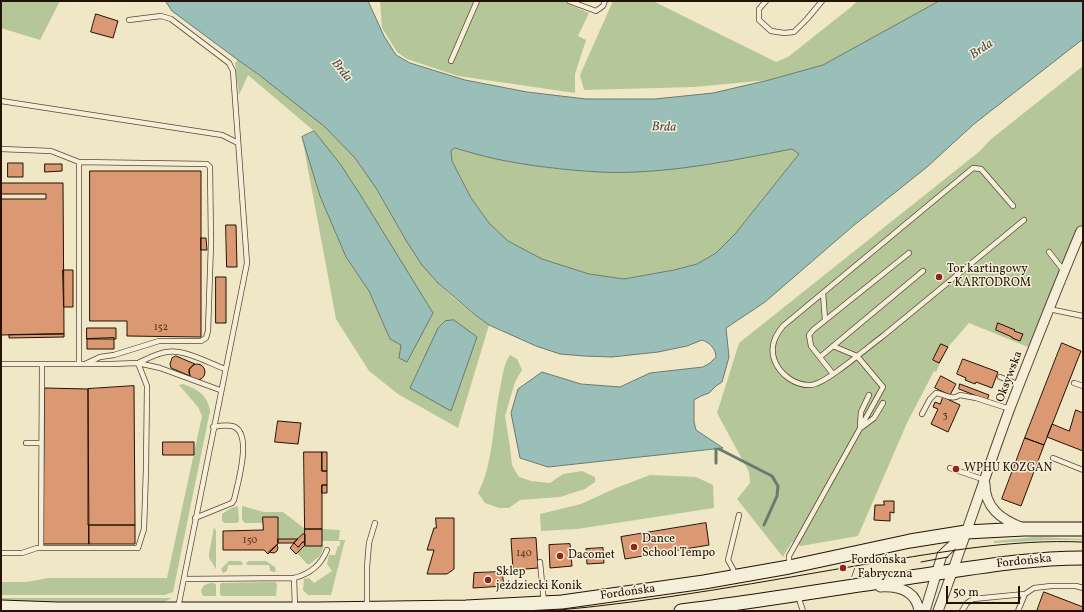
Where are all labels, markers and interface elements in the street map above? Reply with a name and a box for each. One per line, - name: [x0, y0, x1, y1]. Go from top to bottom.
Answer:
- water label: Brda: [967, 37, 997, 63]
- water label: Brda: [327, 56, 355, 86]
- water label: Brda: [652, 120, 676, 136]
- place label: Tor kartingowy - KARTODROM: [947, 263, 1031, 291]
- marker: Tor kartingowy - KARTODROM: [934, 272, 944, 282]
- house number: 152: [154, 322, 168, 334]
- street label: Oksywska: [994, 349, 1026, 405]
- house number: 3: [942, 410, 948, 422]
- place label: WPHU KOZGAN: [964, 462, 1052, 476]
- marker: WPHU KOZGAN: [951, 464, 961, 474]
- place label: Dance School Tempo: [642, 533, 715, 561]
- house number: 150: [243, 535, 257, 547]
- marker: Dance School Tempo: [629, 542, 639, 552]
- house number: 140: [516, 548, 532, 560]
- place label: Dacomet: [568, 549, 615, 563]
- marker: Dacomet: [555, 551, 565, 561]
- street label: Fordońska: [996, 552, 1052, 572]
- place label: Fordońska / Fabryczna: [851, 554, 912, 582]
- marker: Fordońska / Fabryczna: [838, 563, 848, 573]
- place label: Sklep jeździecki Konik: [496, 566, 582, 594]
- marker: Sklep jeździecki Konik: [483, 575, 493, 585]
- scale bar: [948, 578, 1022, 604]
- street label: Fordońska: [600, 582, 656, 604]
- text: 50 m: [953, 585, 979, 601]

